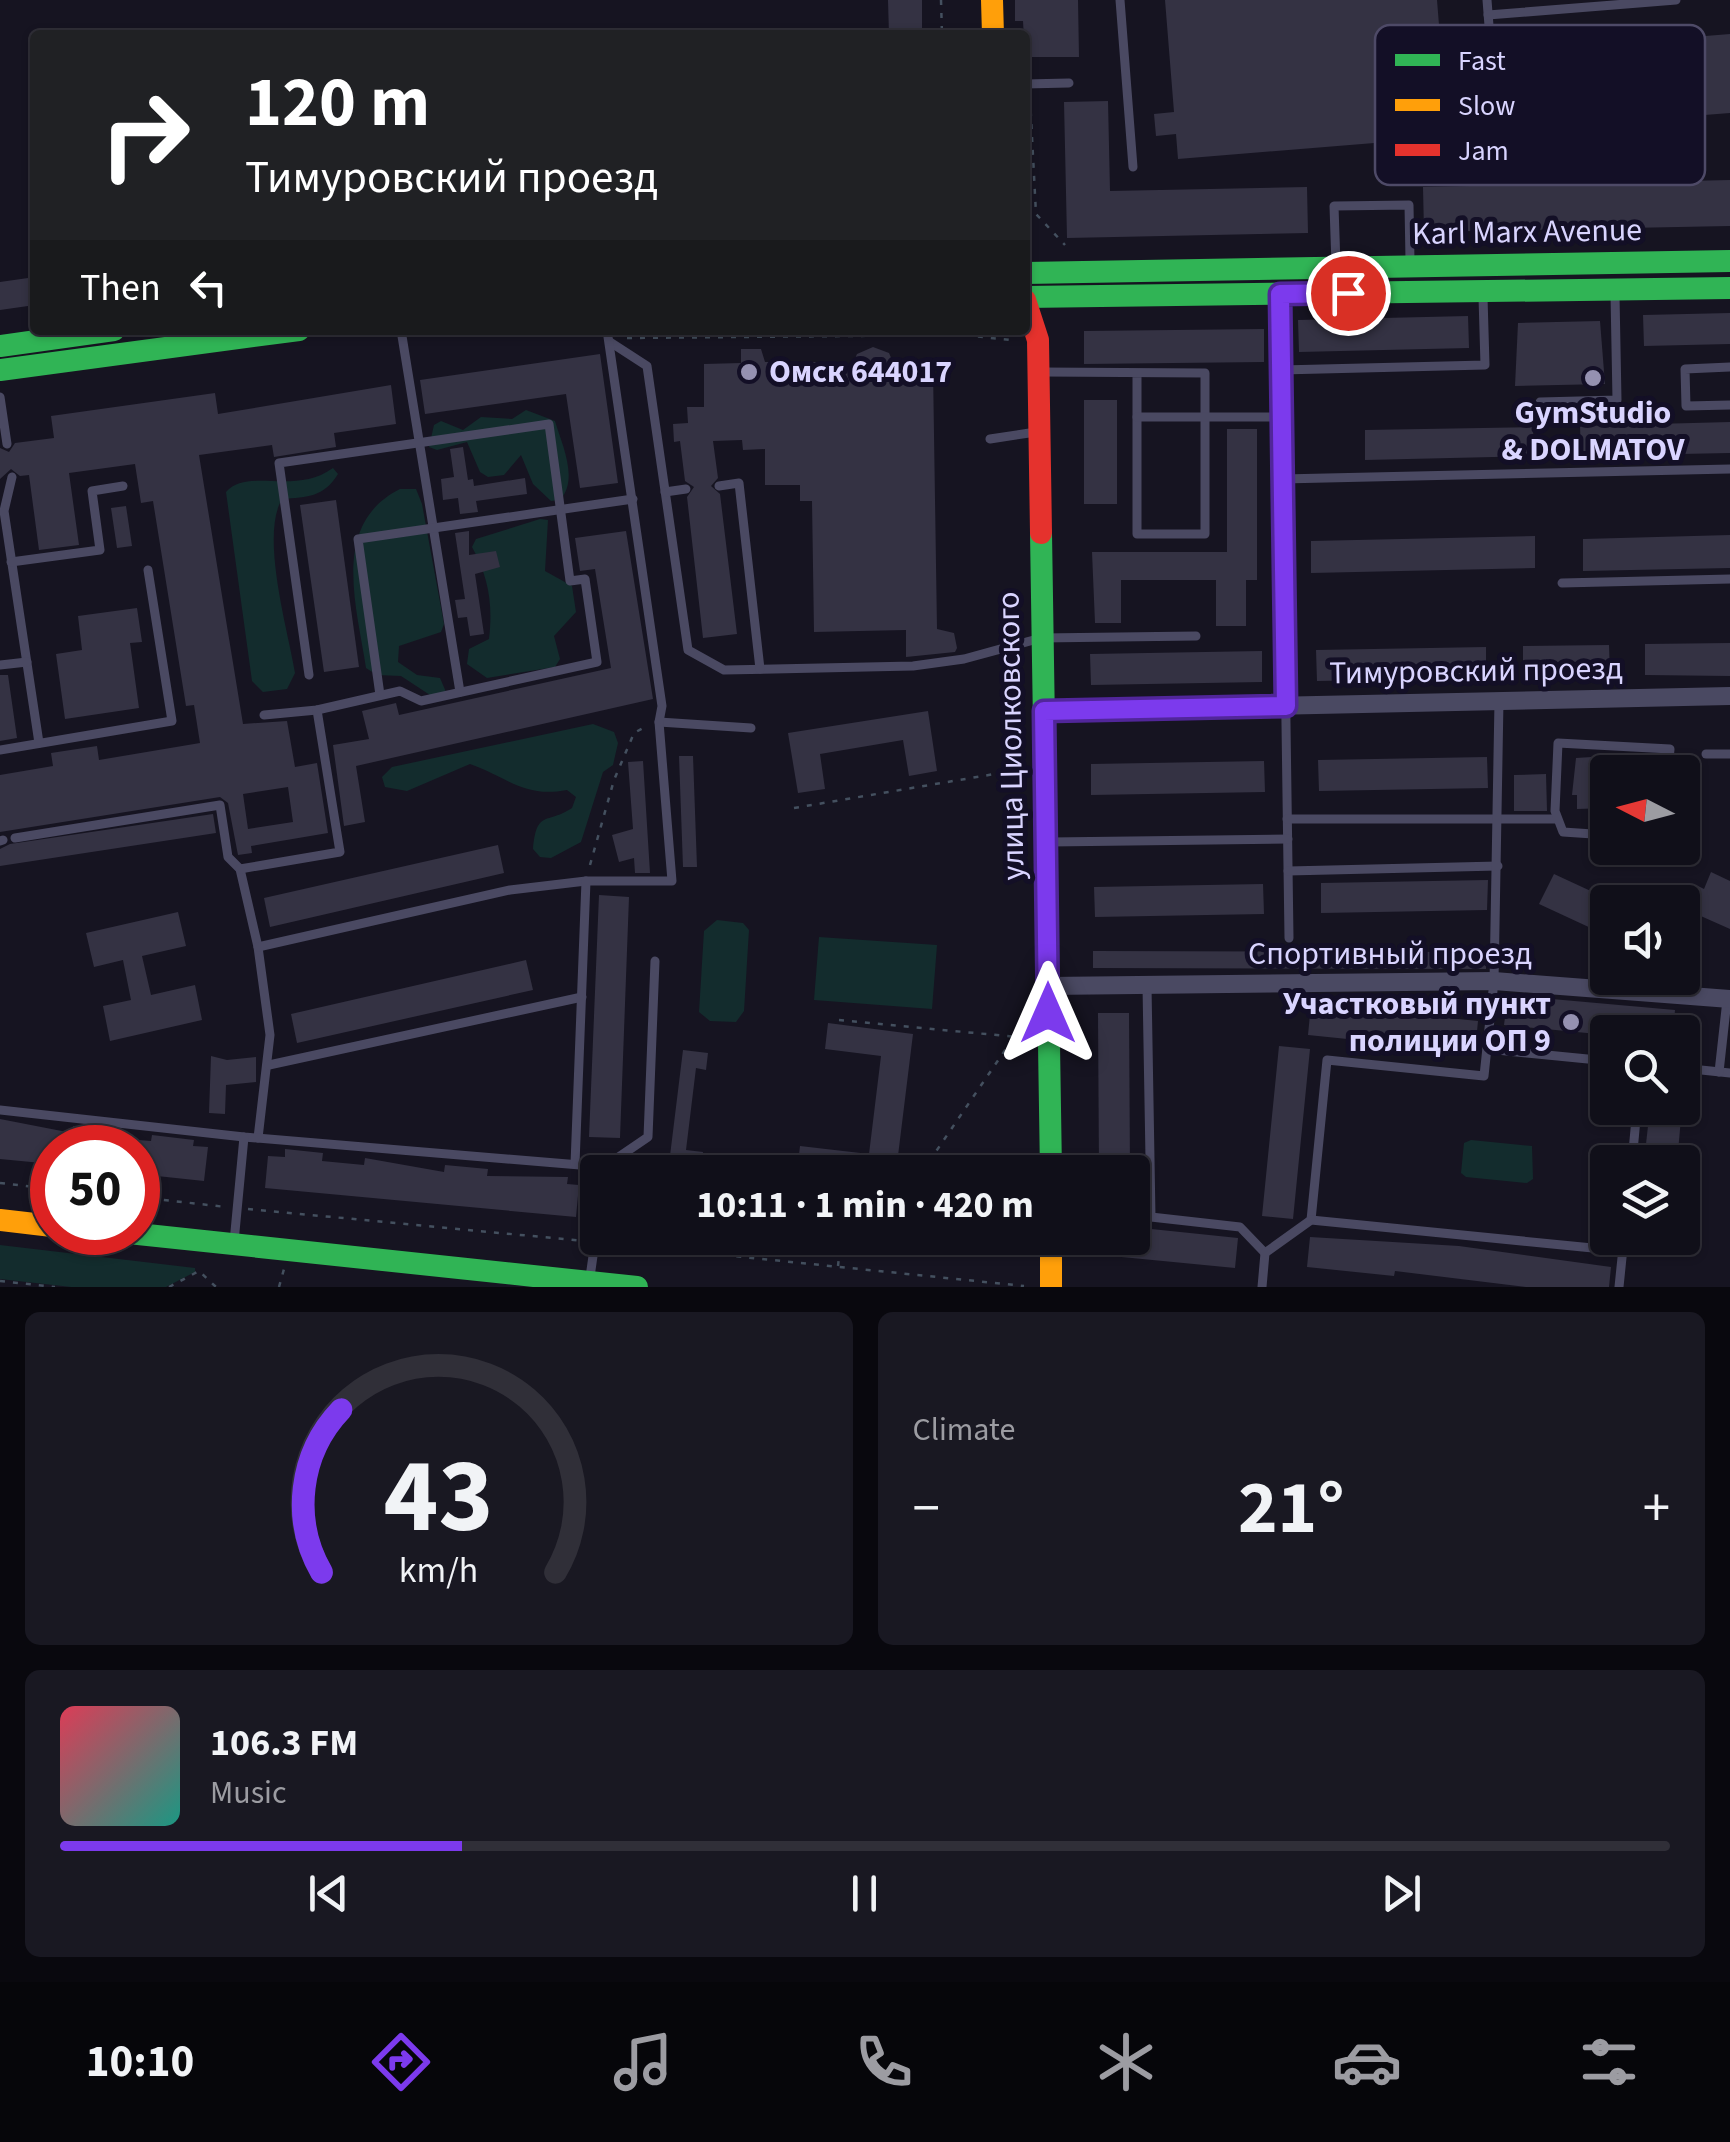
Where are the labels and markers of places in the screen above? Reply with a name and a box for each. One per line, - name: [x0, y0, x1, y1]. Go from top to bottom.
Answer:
- pin: [1306, 251, 1391, 336]
- place label: Омск 644017: [769, 349, 952, 395]
- marker: Омск 644017: [738, 361, 760, 383]
- marker: GymStudio & DOLMATOV: [1582, 367, 1604, 389]
- place label: GymStudio & DOLMATOV: [1501, 390, 1686, 473]
- place label: Участковый пункт полиции ОП 9: [1283, 981, 1551, 1064]
- marker: Участковый пункт полиции ОП 9: [1560, 1011, 1582, 1033]

